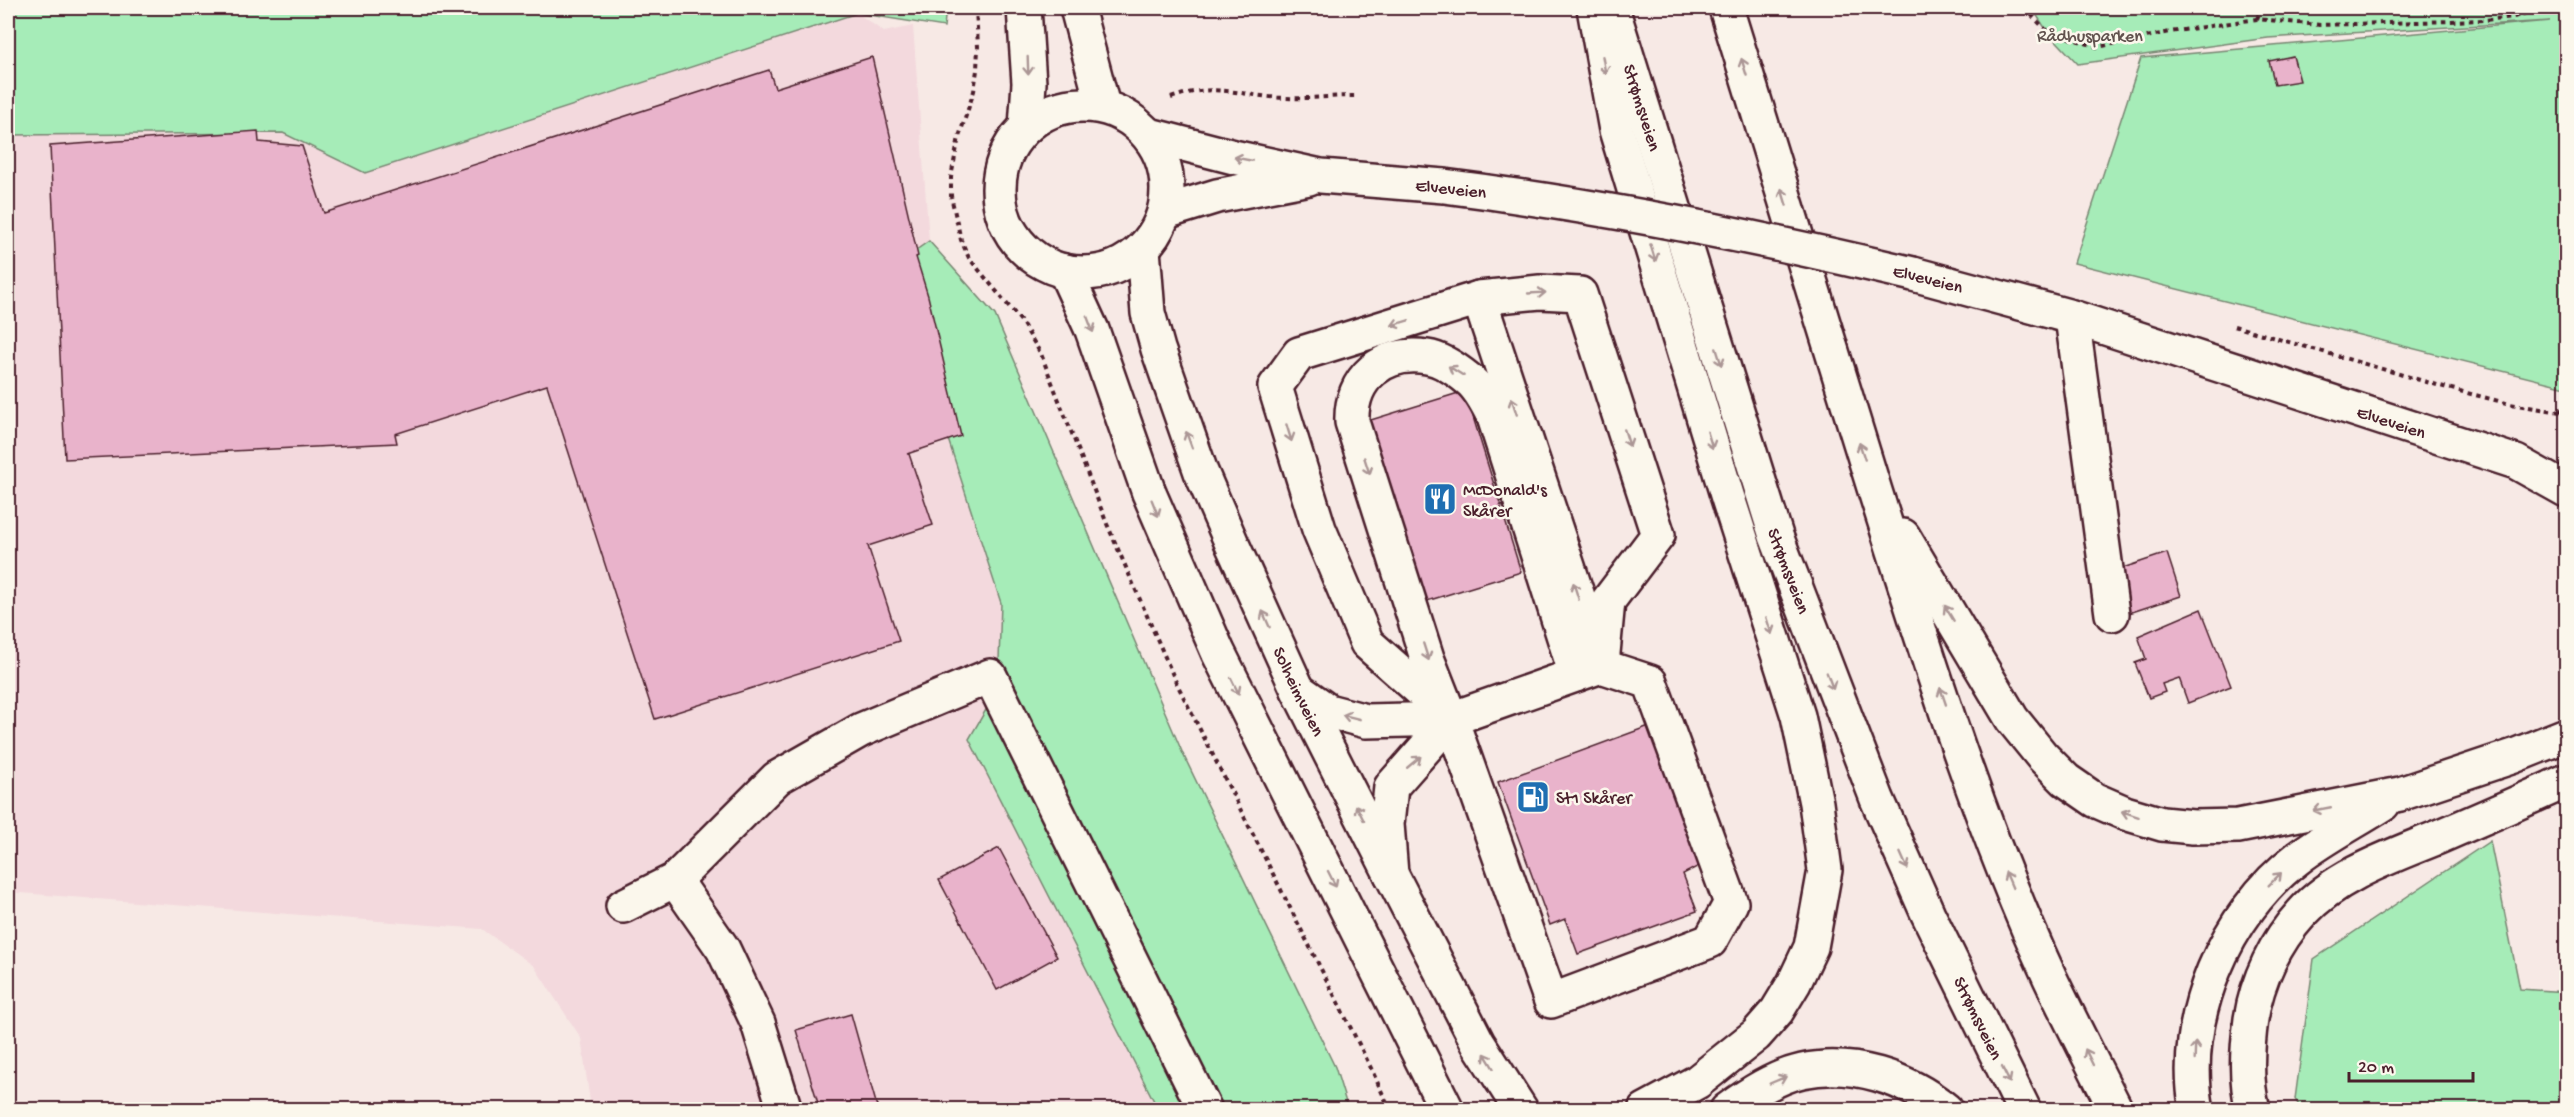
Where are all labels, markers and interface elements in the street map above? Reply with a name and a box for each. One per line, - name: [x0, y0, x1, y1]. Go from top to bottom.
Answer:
- park label: Rådhusparken: [2037, 27, 2143, 48]
- one-way arrow: [1023, 55, 1034, 75]
- one-way arrow: [1599, 55, 1610, 74]
- one-way arrow: [1738, 57, 1749, 76]
- street label: Strømsveien: [1617, 62, 1664, 155]
- one-way arrow: [1234, 153, 1253, 164]
- street label: Elveveien: [1414, 176, 1488, 205]
- one-way arrow: [1778, 188, 1789, 207]
- one-way arrow: [1648, 243, 1659, 262]
- street label: Elveveien: [1890, 262, 1965, 299]
- one-way arrow: [1526, 287, 1546, 298]
- one-way arrow: [1085, 315, 1096, 333]
- one-way arrow: [1391, 318, 1410, 329]
- one-way arrow: [1715, 347, 1726, 366]
- one-way arrow: [1448, 365, 1465, 377]
- one-way arrow: [1508, 397, 1519, 416]
- street label: Elveveien: [2354, 403, 2429, 445]
- one-way arrow: [1284, 423, 1295, 442]
- one-way arrow: [1622, 428, 1633, 447]
- one-way arrow: [1705, 430, 1716, 449]
- one-way arrow: [1183, 431, 1194, 449]
- one-way arrow: [1856, 442, 1867, 461]
- one-way arrow: [1362, 456, 1373, 475]
- restaurant icon: McDonald's Skårer: [1422, 481, 1458, 517]
- place label: McDonald's Skårer: [1463, 481, 1548, 523]
- one-way arrow: [1150, 498, 1161, 517]
- street label: Strømsveien: [1761, 526, 1813, 618]
- one-way arrow: [1570, 582, 1581, 601]
- one-way arrow: [1942, 605, 1954, 622]
- one-way arrow: [1259, 610, 1270, 628]
- one-way arrow: [1764, 616, 1775, 635]
- one-way arrow: [1421, 642, 1432, 661]
- street label: Solheimveien: [1267, 644, 1328, 741]
- one-way arrow: [1825, 671, 1836, 690]
- one-way arrow: [1229, 677, 1241, 695]
- one-way arrow: [1936, 688, 1947, 706]
- one-way arrow: [1342, 711, 1361, 723]
- one-way arrow: [1406, 755, 1422, 768]
- fuel station icon: St1 Skårer: [1515, 779, 1551, 815]
- place label: St1 Skårer: [1556, 789, 1633, 810]
- one-way arrow: [2313, 804, 2332, 815]
- one-way arrow: [1354, 805, 1365, 823]
- one-way arrow: [2121, 808, 2140, 819]
- one-way arrow: [1900, 852, 1911, 870]
- one-way arrow: [1327, 869, 1339, 887]
- one-way arrow: [2003, 871, 2014, 889]
- one-way arrow: [2268, 872, 2283, 886]
- street label: Strømsveien: [1947, 974, 2006, 1064]
- one-way arrow: [2189, 1042, 2200, 1062]
- scale bar: [2349, 1045, 2474, 1083]
- one-way arrow: [2083, 1049, 2095, 1067]
- one-way arrow: [1482, 1053, 1494, 1070]
- text: 20 m: [2358, 1058, 2394, 1079]
- one-way arrow: [2000, 1066, 2012, 1083]
- one-way arrow: [1768, 1074, 1786, 1085]

